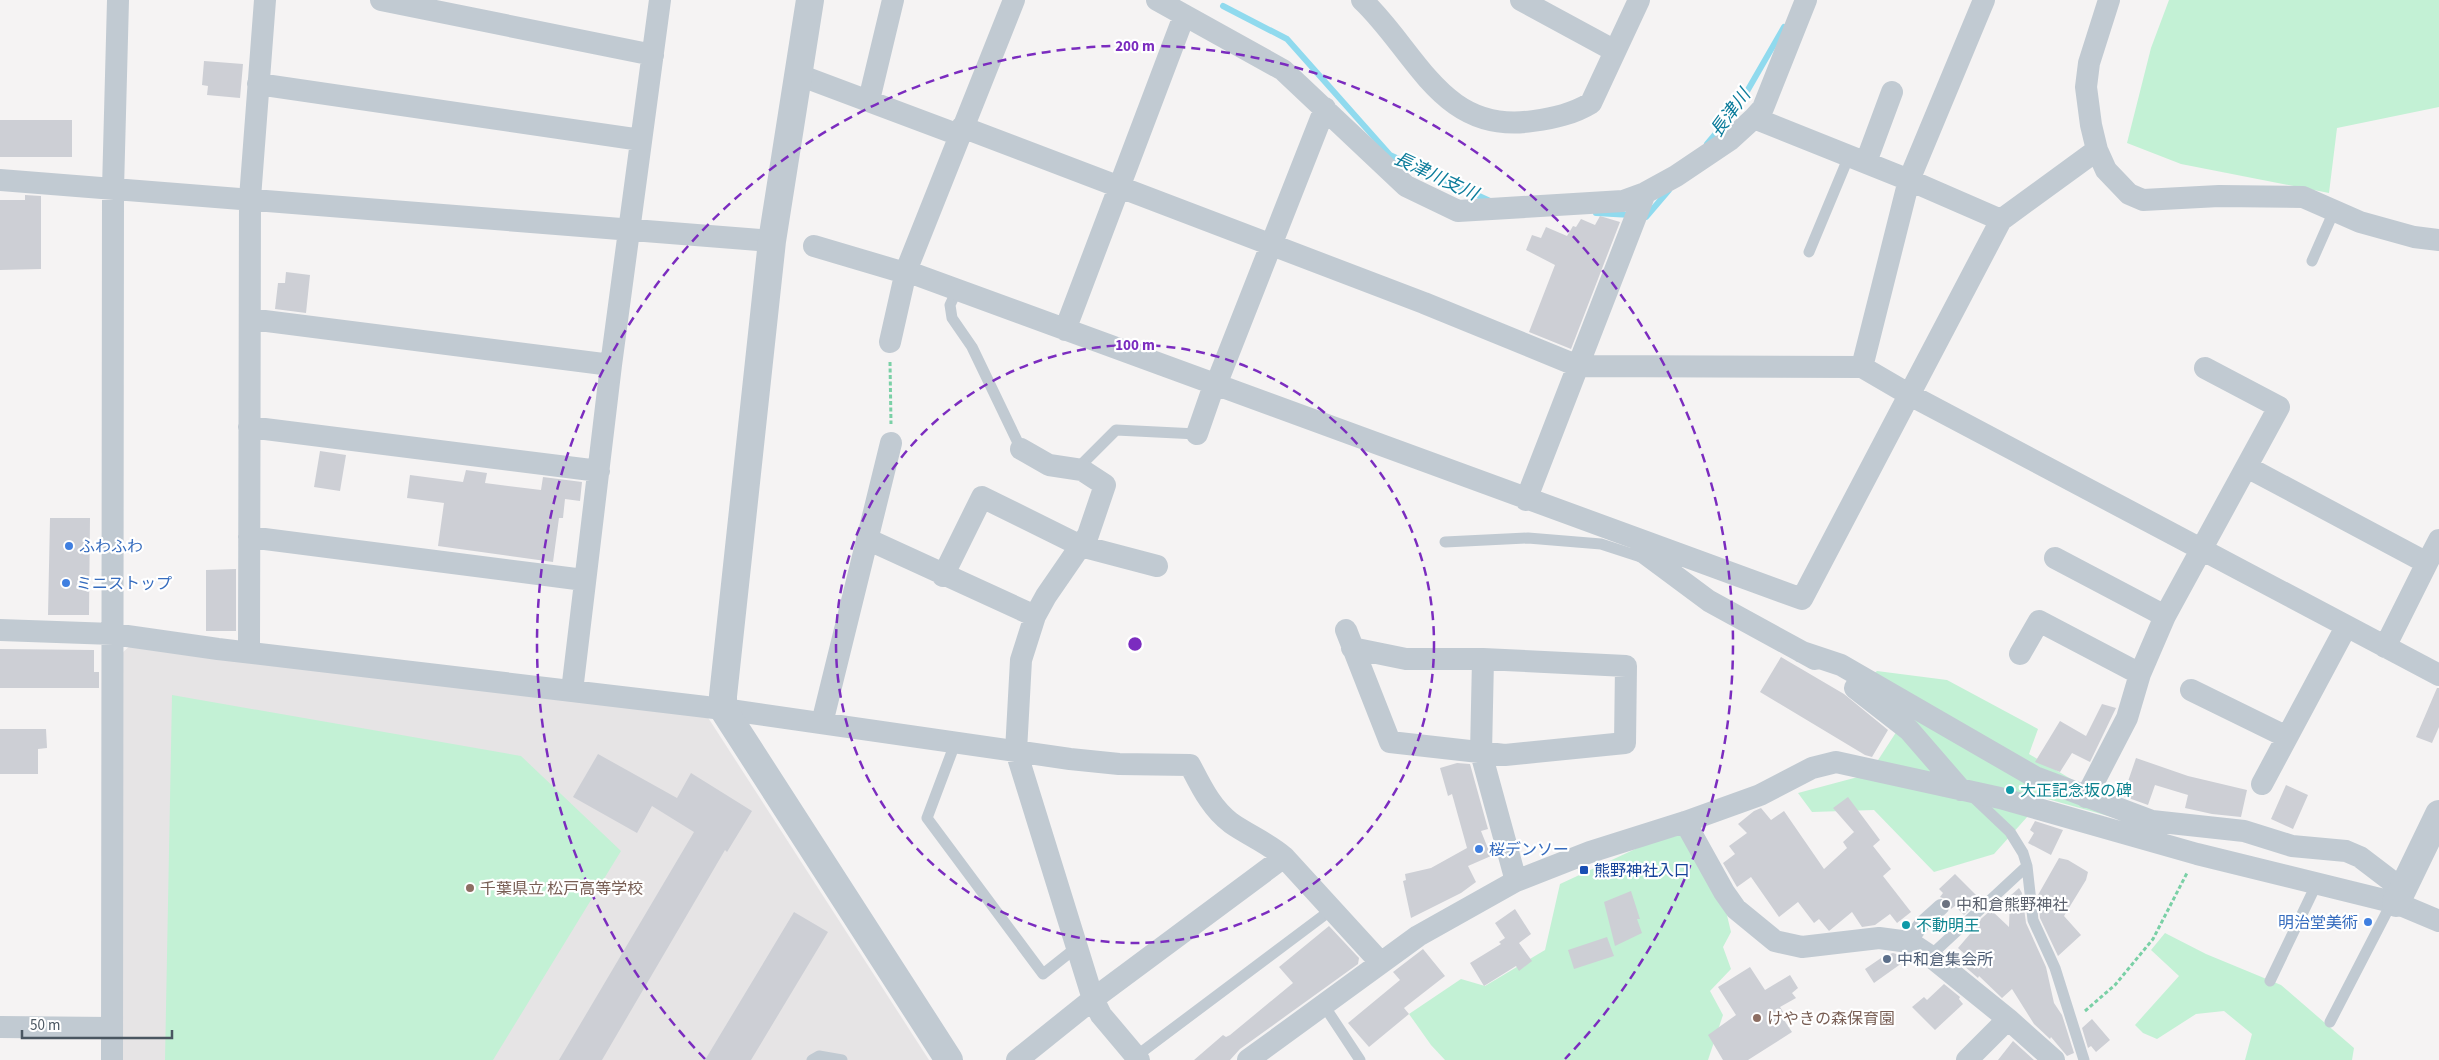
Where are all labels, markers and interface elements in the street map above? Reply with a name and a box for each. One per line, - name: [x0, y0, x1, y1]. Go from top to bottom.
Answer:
- text: 200 m: [1115, 36, 1155, 57]
- water label: 長津川: [1704, 82, 1758, 142]
- water label: 長津川支川: [1390, 146, 1484, 208]
- text: 100 m: [1115, 335, 1155, 356]
- place label: ふわふわ: [79, 536, 143, 558]
- marker: ふわふわ: [63, 540, 75, 552]
- place label: ミニストップ: [76, 573, 172, 595]
- marker: ミニストップ: [60, 577, 72, 589]
- centre of rings: [1126, 635, 1144, 653]
- place label: 大正記念坂の碑: [2020, 780, 2132, 802]
- marker: 大正記念坂の碑: [2004, 784, 2016, 796]
- place label: 桜デンソー: [1489, 839, 1569, 861]
- marker: 桜デンソー: [1473, 843, 1485, 855]
- place label: 熊野神社入口: [1594, 860, 1690, 882]
- marker: 熊野神社入口: [1578, 864, 1590, 876]
- place label: 千葉県立 松戸高等学校: [480, 878, 643, 900]
- marker: 千葉県立 松戸高等学校: [464, 882, 476, 894]
- place label: 中和倉熊野神社: [1956, 894, 2068, 916]
- marker: 中和倉熊野神社: [1940, 898, 1952, 910]
- place label: 明治堂美術: [2278, 912, 2358, 934]
- place label: 不動明王: [1916, 915, 1980, 937]
- marker: 明治堂美術: [2362, 916, 2374, 928]
- marker: 不動明王: [1900, 919, 1912, 931]
- place label: 中和倉集会所: [1897, 949, 1993, 971]
- marker: 中和倉集会所: [1881, 953, 1893, 965]
- scale bar: [22, 1008, 172, 1040]
- place label: けやきの森保育園: [1767, 1008, 1895, 1030]
- marker: けやきの森保育園: [1751, 1012, 1763, 1024]
- text: 50 m: [30, 1015, 60, 1036]

